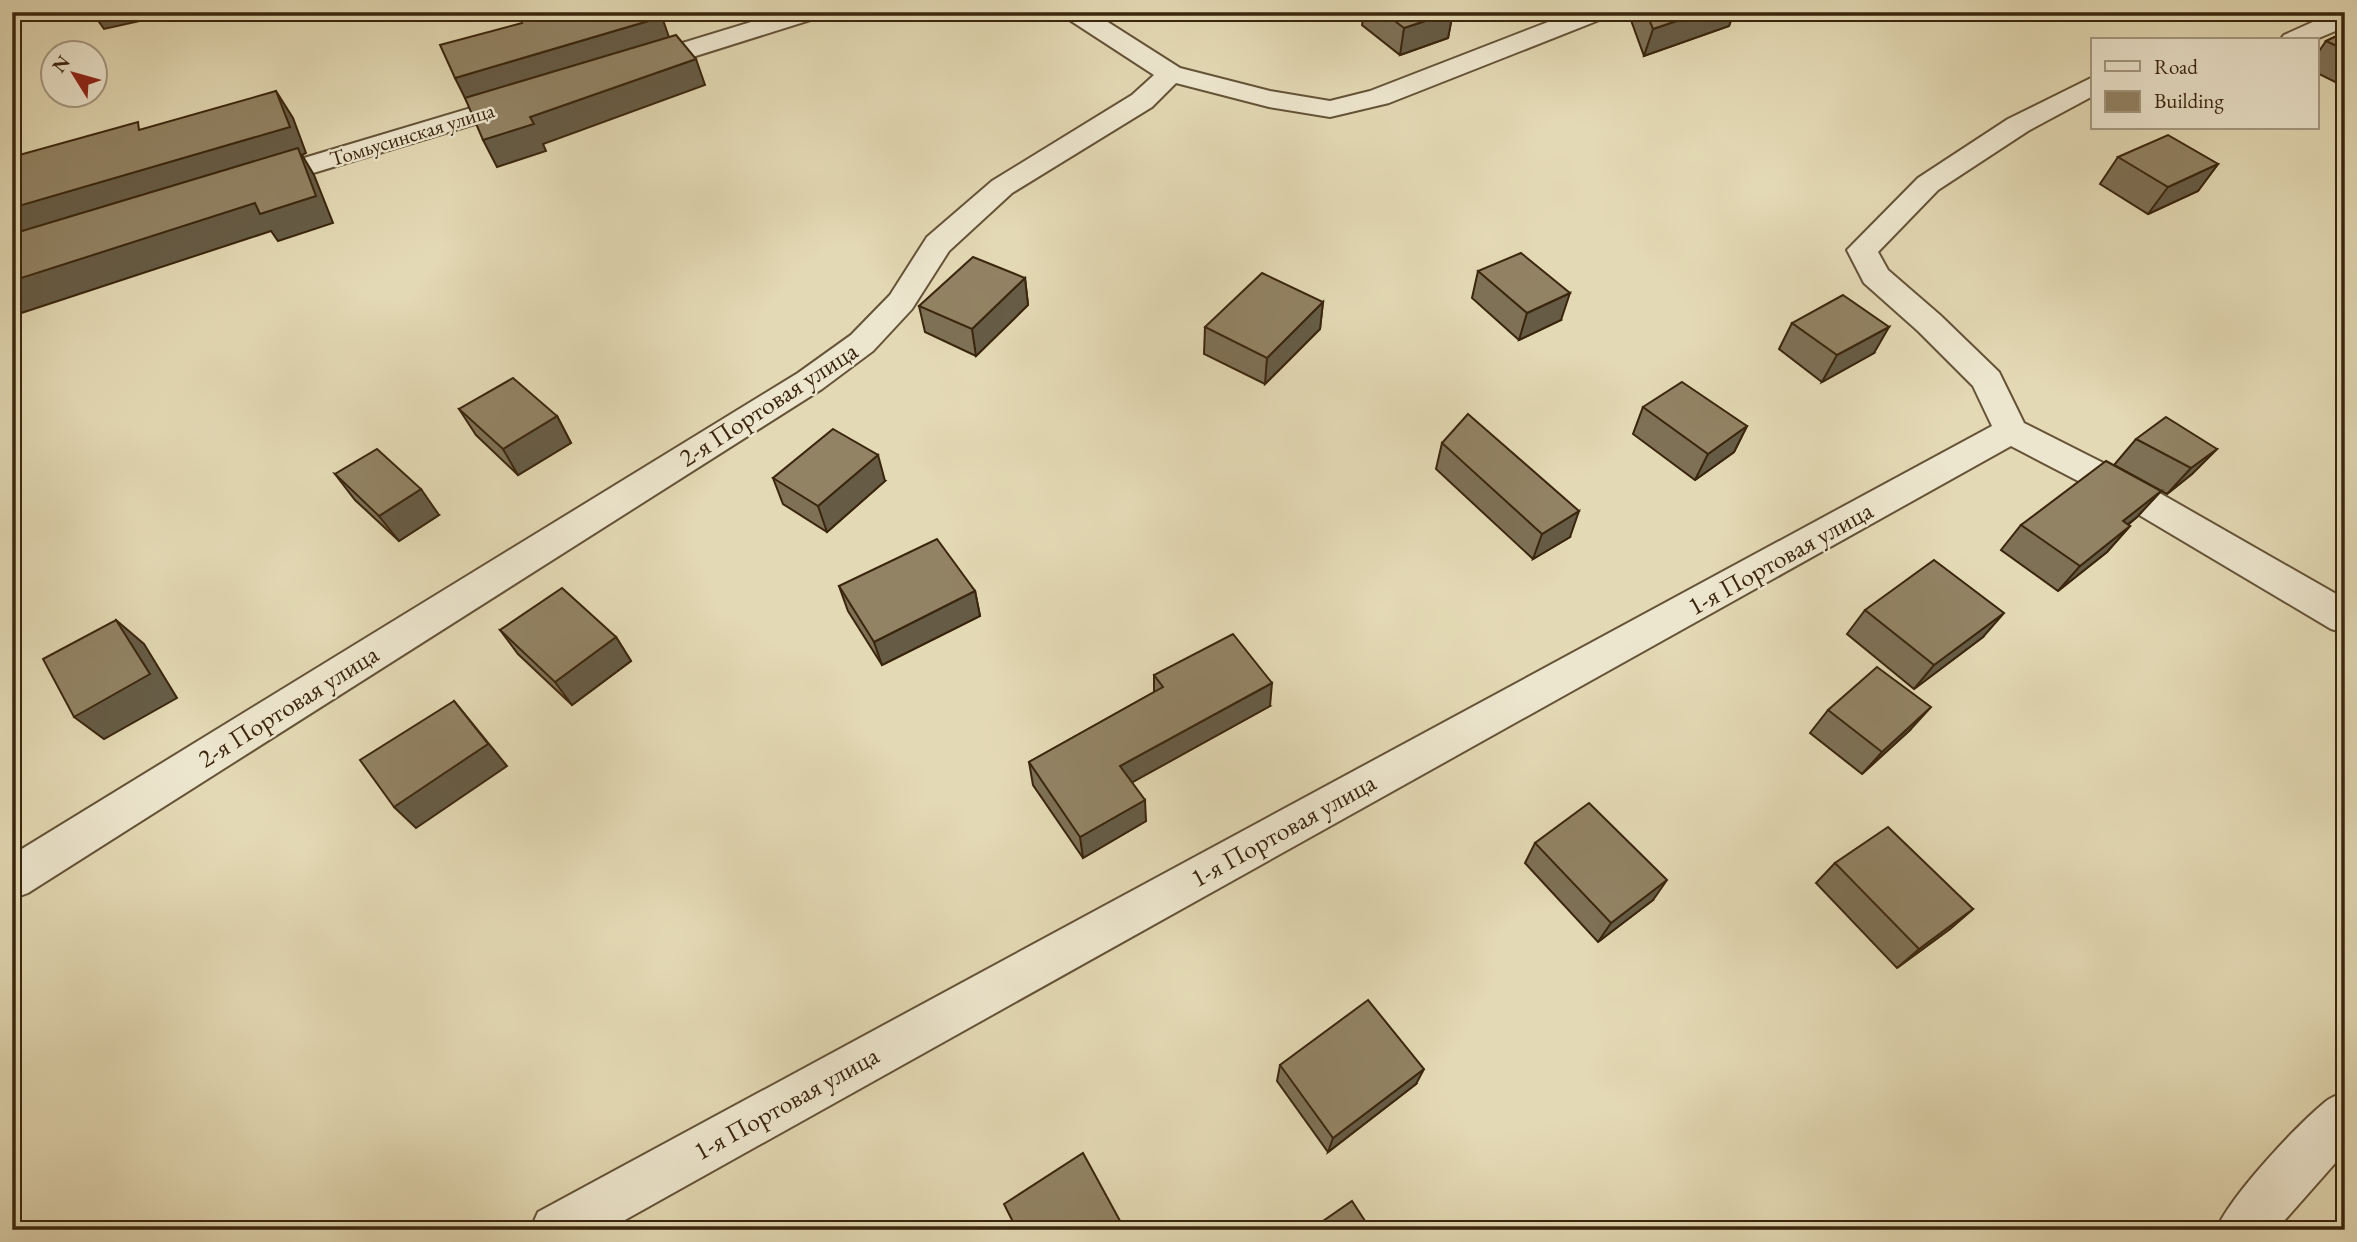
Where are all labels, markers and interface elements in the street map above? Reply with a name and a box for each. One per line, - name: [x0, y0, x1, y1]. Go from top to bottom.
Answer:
- north arrow: [38, 38, 108, 108]
- legend: [2091, 38, 2318, 130]
- text: N: [46, 50, 76, 78]
- text: Road: [2154, 53, 2198, 80]
- text: Building: [2154, 87, 2224, 114]
- street label: Томьусинская улица: [326, 96, 498, 172]
- street label: 2-я Портовая улица: [672, 333, 864, 475]
- street label: 1-я Портовая улица: [1681, 493, 1879, 623]
- street label: 2-я Портовая улица: [191, 636, 385, 775]
- street label: 1-я Портовая улица: [1184, 765, 1382, 895]
- street label: 1-я Портовая улица: [687, 1038, 885, 1168]

